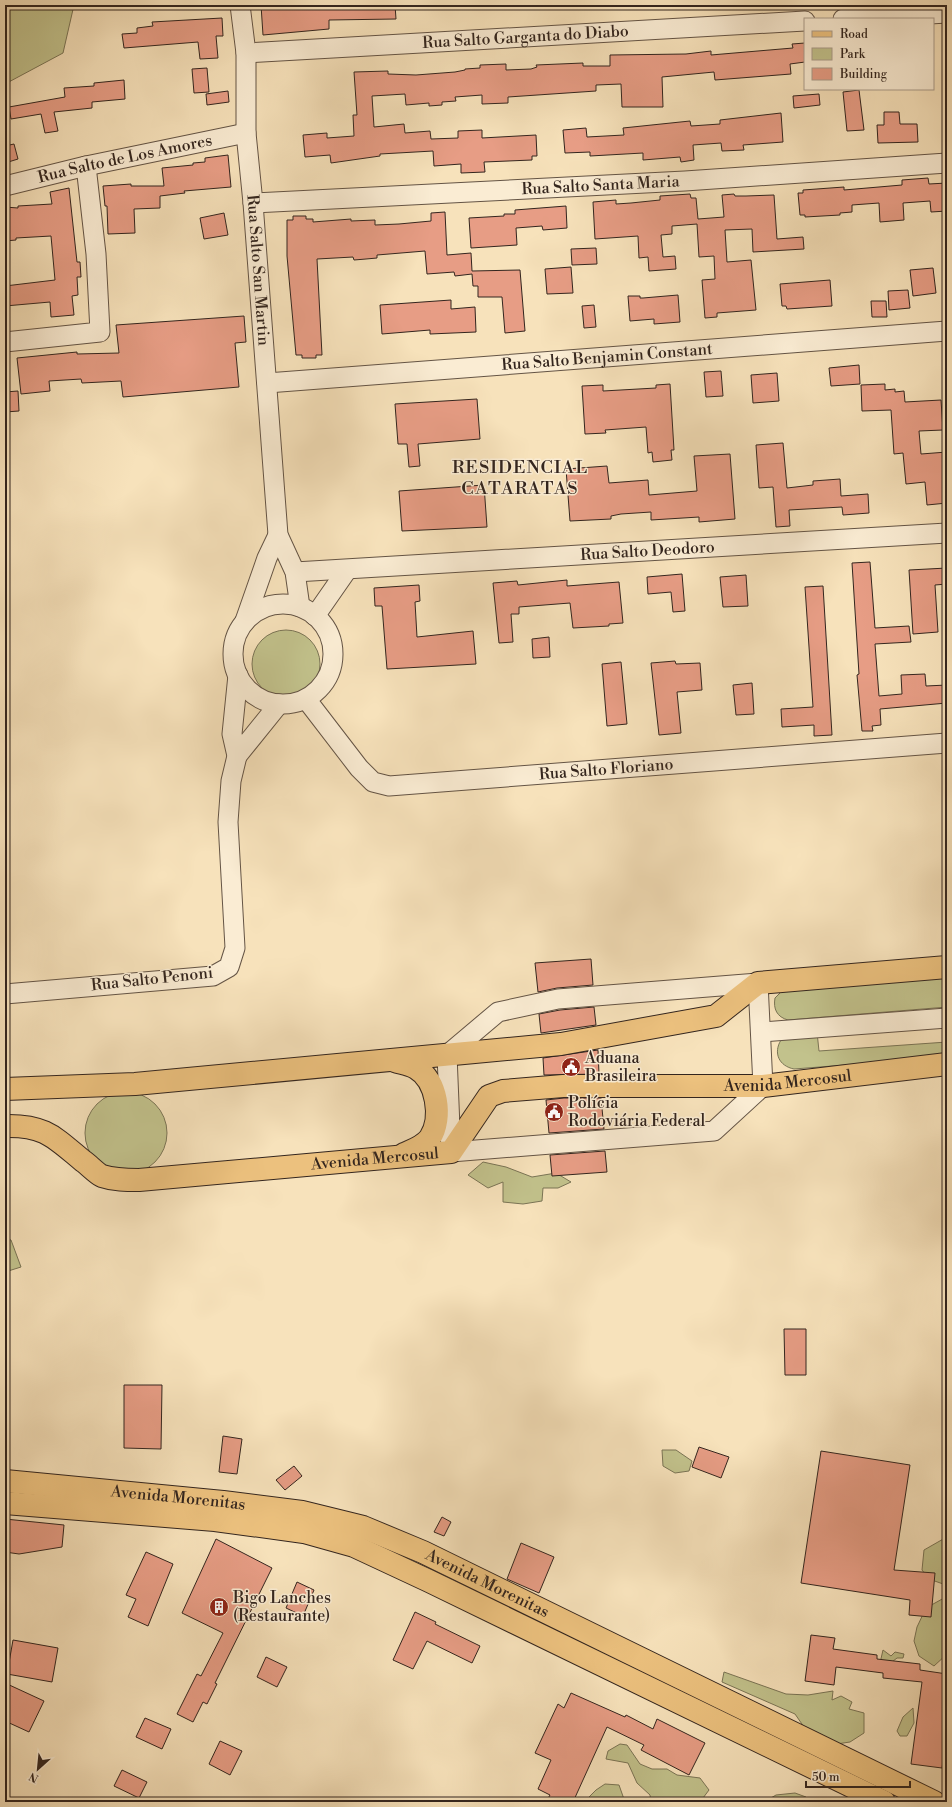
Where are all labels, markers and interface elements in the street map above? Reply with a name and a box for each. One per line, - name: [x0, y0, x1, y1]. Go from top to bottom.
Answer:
- legend: [804, 18, 934, 90]
- street label: Rua Salto Garganta do Diabo: [422, 21, 629, 53]
- text: Road: [840, 27, 868, 42]
- text: Park: [840, 47, 866, 62]
- text: Building: [839, 67, 888, 82]
- street label: Rua Salto de Los Amores: [36, 130, 214, 188]
- street label: Rua Salto Santa Maria: [521, 171, 681, 199]
- street label: Rua Salto San Martin: [242, 193, 274, 347]
- street label: Rua Salto Benjamin Constant: [501, 339, 714, 375]
- district label: RESIDENCIAL CATARATAS: [452, 456, 588, 500]
- street label: Rua Salto Deodoro: [580, 537, 715, 565]
- street label: Rua Salto Floriano: [538, 754, 674, 784]
- street label: Rua Salto Penoni: [90, 963, 214, 995]
- place label: Aduana Brasileira: [584, 1048, 657, 1086]
- public building icon: Aduana Brasileira: [560, 1056, 582, 1078]
- street label: Avenida Mercosul: [723, 1065, 853, 1096]
- place label: Polícia Rodoviária Federal: [568, 1093, 706, 1131]
- public building icon: Polícia Rodoviária Federal: [543, 1101, 565, 1123]
- street label: Avenida Mercosul: [309, 1143, 440, 1175]
- street label: Avenida Morenitas: [109, 1481, 247, 1515]
- street label: Avenida Morenitas: [421, 1544, 552, 1622]
- place label: Bigo Lanches (Restaurante): [232, 1588, 331, 1626]
- building icon: Bigo Lanches (Restaurante): [208, 1596, 230, 1618]
- north arrow: [18, 1749, 58, 1789]
- scale bar: [806, 1763, 910, 1789]
- text: N: [27, 1769, 41, 1785]
- text: 50 m: [812, 1770, 840, 1785]

